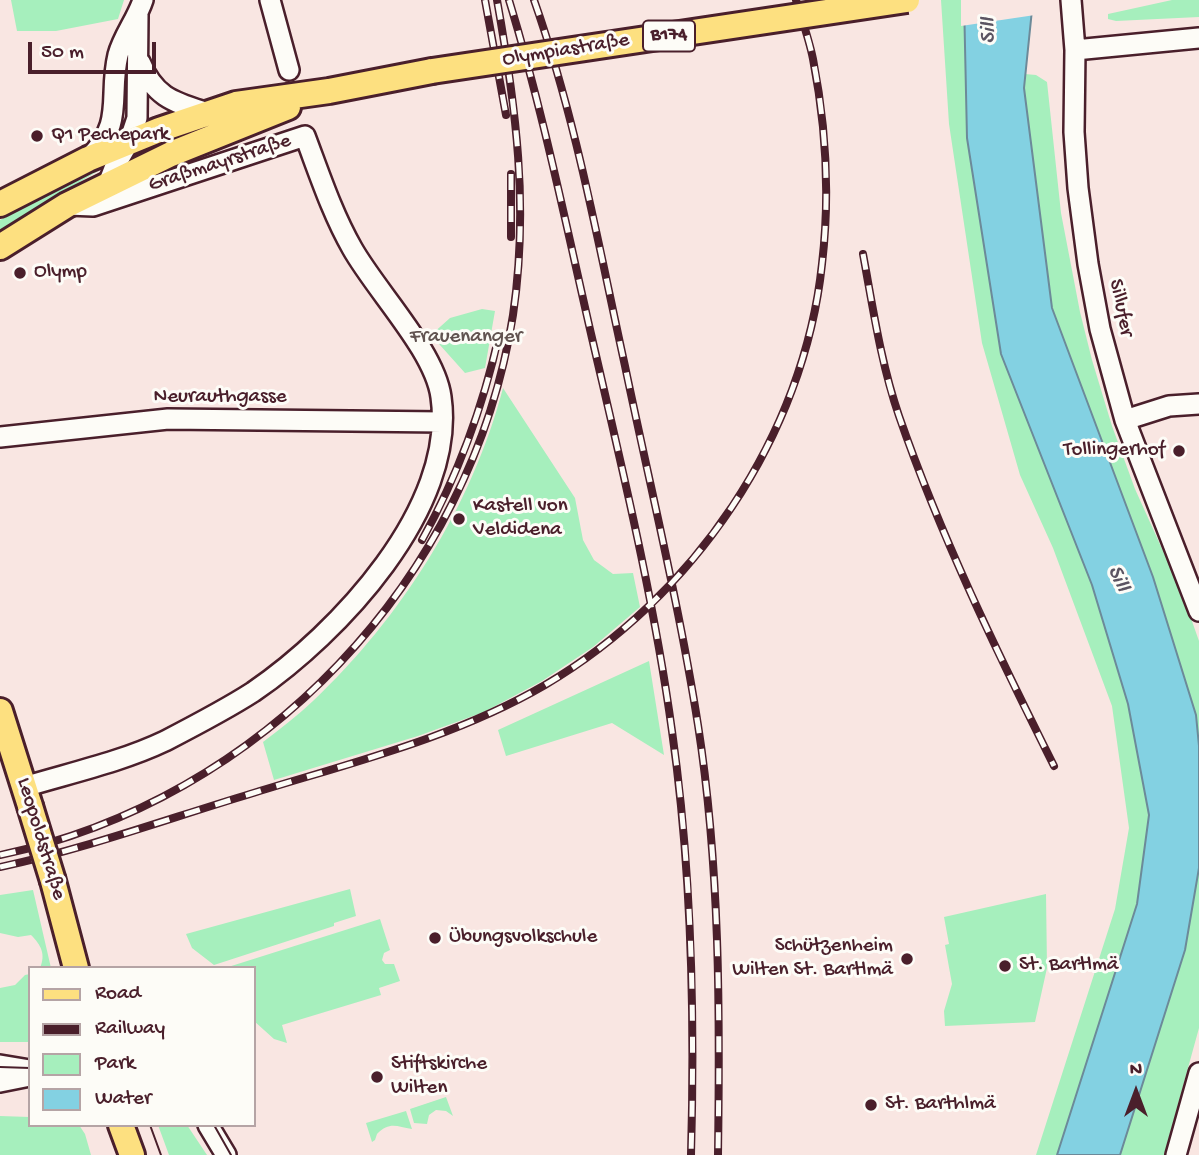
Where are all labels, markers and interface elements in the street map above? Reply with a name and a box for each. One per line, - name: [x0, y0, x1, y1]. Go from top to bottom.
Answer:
- water label: Sill: [976, 18, 1004, 44]
- road number: B174: [643, 20, 695, 52]
- scale bar: [32, 28, 159, 72]
- street label: Olympiastraße: [501, 29, 631, 73]
- text: 50 m: [41, 41, 84, 66]
- place label: Q1 Pechepark: [51, 123, 169, 149]
- marker: Q1 Pechepark: [29, 128, 45, 144]
- street label: Graßmayrstraße: [146, 129, 294, 199]
- place label: Olymp: [34, 260, 87, 286]
- marker: Olymp: [12, 265, 28, 281]
- street label: Sillufer: [1102, 277, 1138, 339]
- park label: Frauenanger: [410, 325, 522, 351]
- street label: Neurauthgasse: [153, 385, 287, 411]
- place label: Tollingerhof: [1063, 438, 1165, 464]
- marker: Tollingerhof: [1171, 443, 1187, 459]
- place label: Kastell von Veldidena: [473, 494, 568, 544]
- marker: Kastell von Veldidena: [451, 511, 467, 527]
- water label: Sill: [1099, 562, 1135, 596]
- street label: Leopoldstraße: [9, 775, 71, 903]
- place label: Übungsvolkschule: [449, 925, 597, 951]
- marker: Übungsvolkschule: [427, 930, 443, 946]
- place label: Schützenheim Wilten St. Bartlmä: [732, 934, 893, 984]
- marker: Schützenheim Wilten St. Bartlmä: [899, 951, 915, 967]
- place label: St. Bartlmä: [1019, 953, 1118, 979]
- marker: St. Bartlmä: [997, 958, 1013, 974]
- legend: [28, 966, 256, 1127]
- text: Road: [95, 982, 141, 1007]
- text: Railway: [95, 1017, 165, 1042]
- text: Park: [95, 1052, 135, 1077]
- place label: Stiftskirche Wilten: [391, 1052, 487, 1102]
- north arrow: [1101, 1057, 1171, 1127]
- text: N: [1130, 1059, 1142, 1082]
- marker: Stiftskirche Wilten: [369, 1069, 385, 1085]
- text: Water: [95, 1087, 151, 1112]
- place label: St. Barthlmä: [885, 1092, 996, 1118]
- marker: St. Barthlmä: [863, 1097, 879, 1113]

